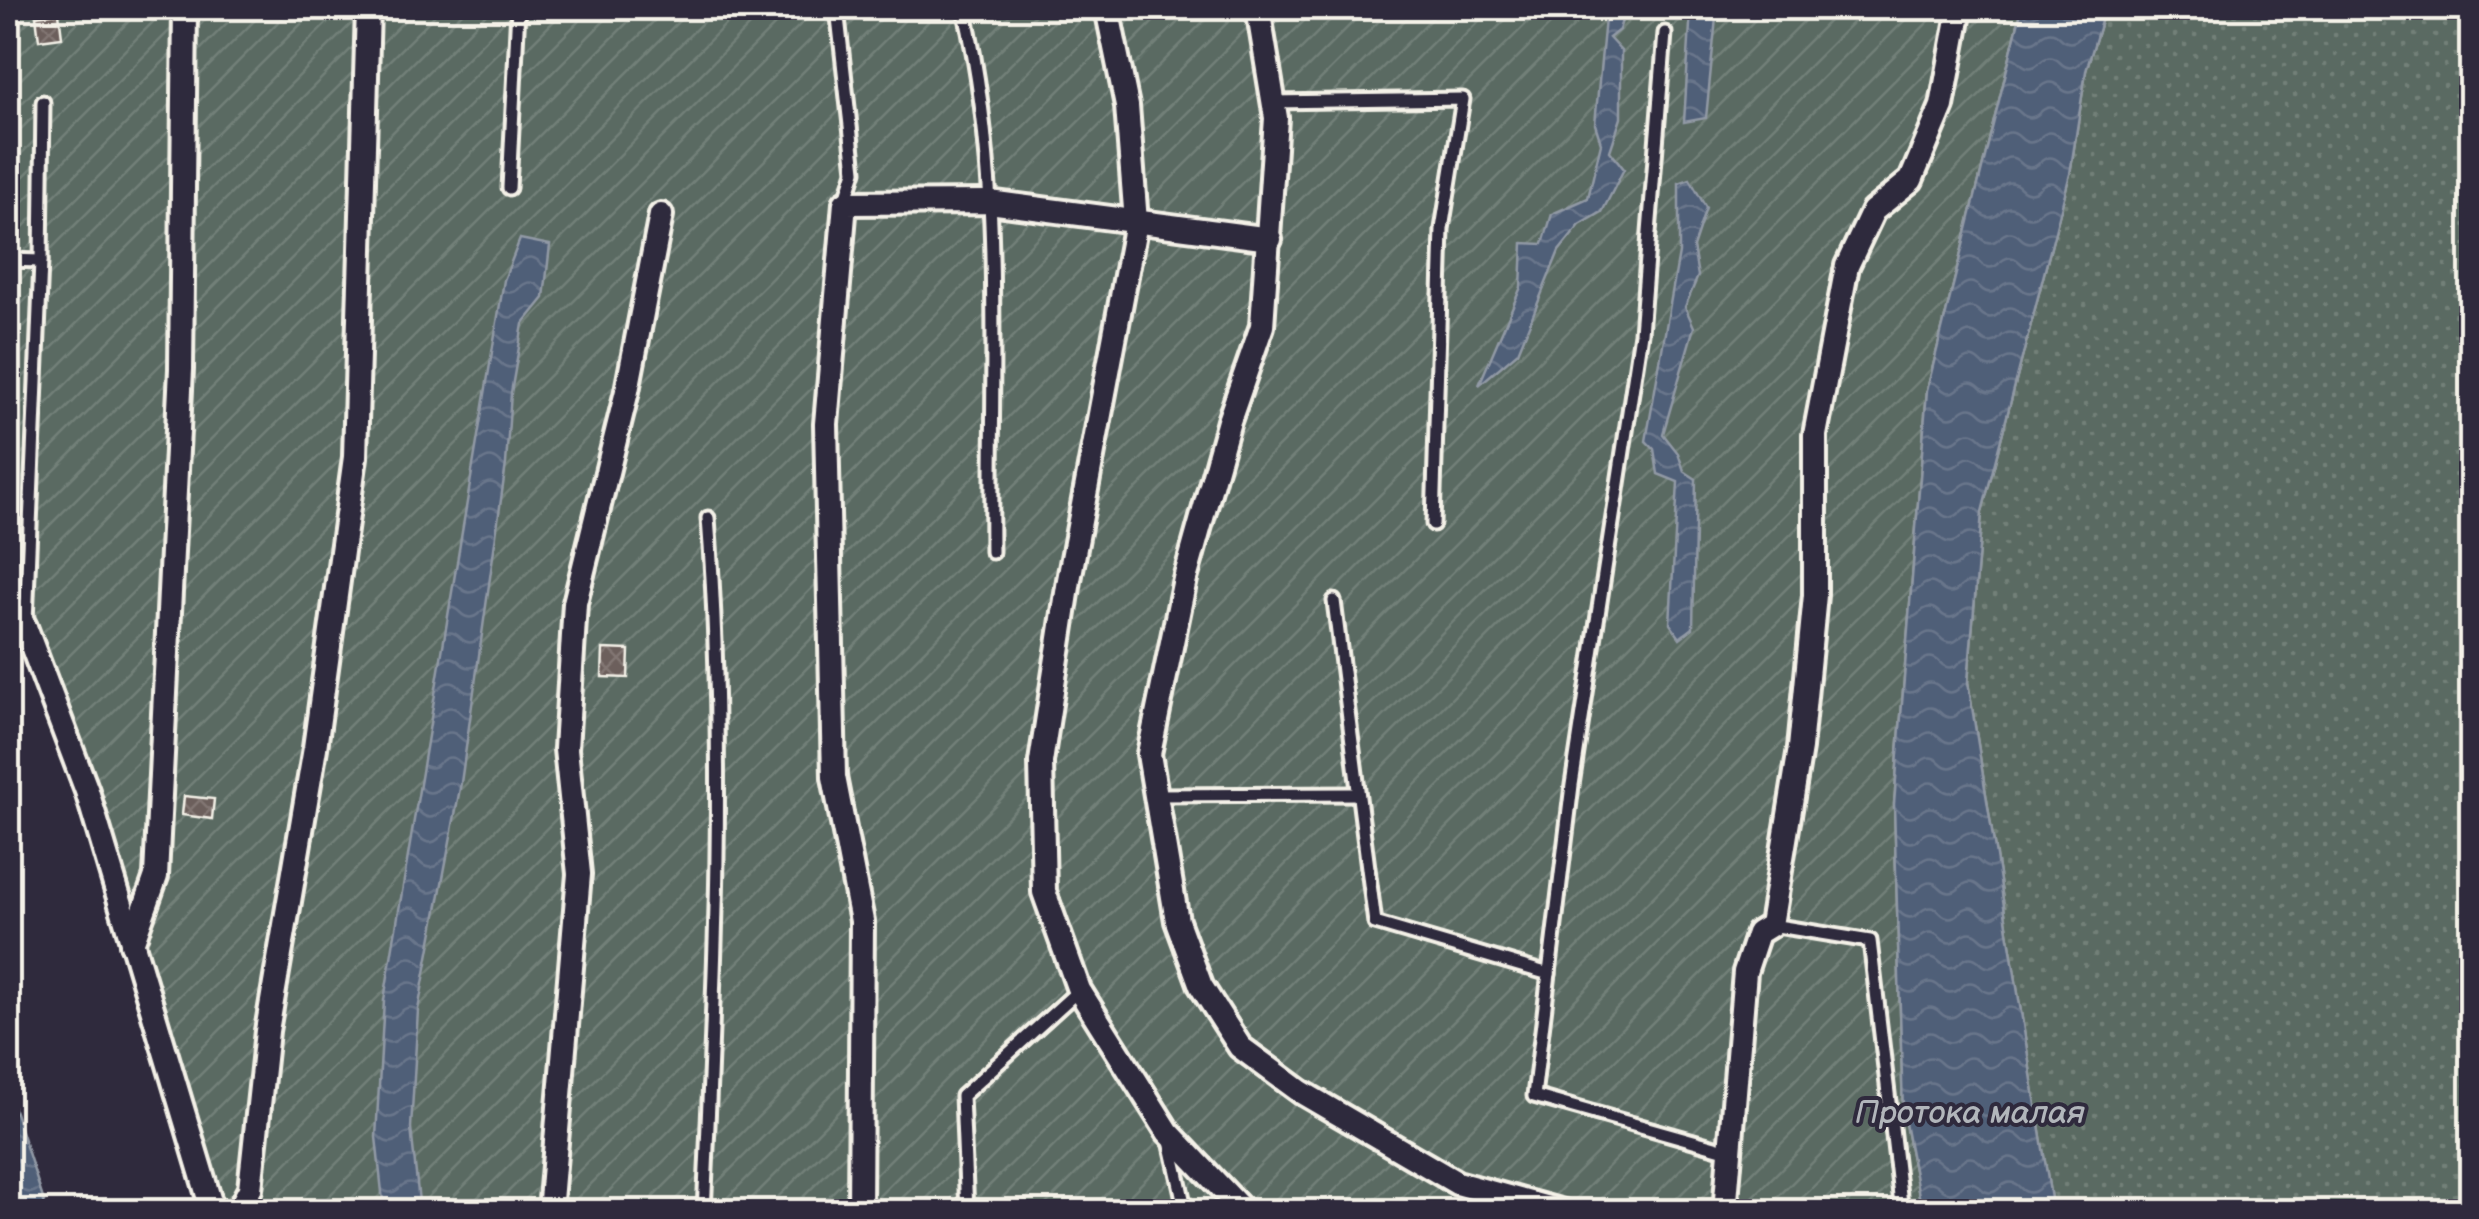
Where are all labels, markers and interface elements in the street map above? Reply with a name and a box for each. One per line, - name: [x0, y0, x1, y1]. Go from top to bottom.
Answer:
- water label: Протока малая: [1855, 1094, 2085, 1133]

